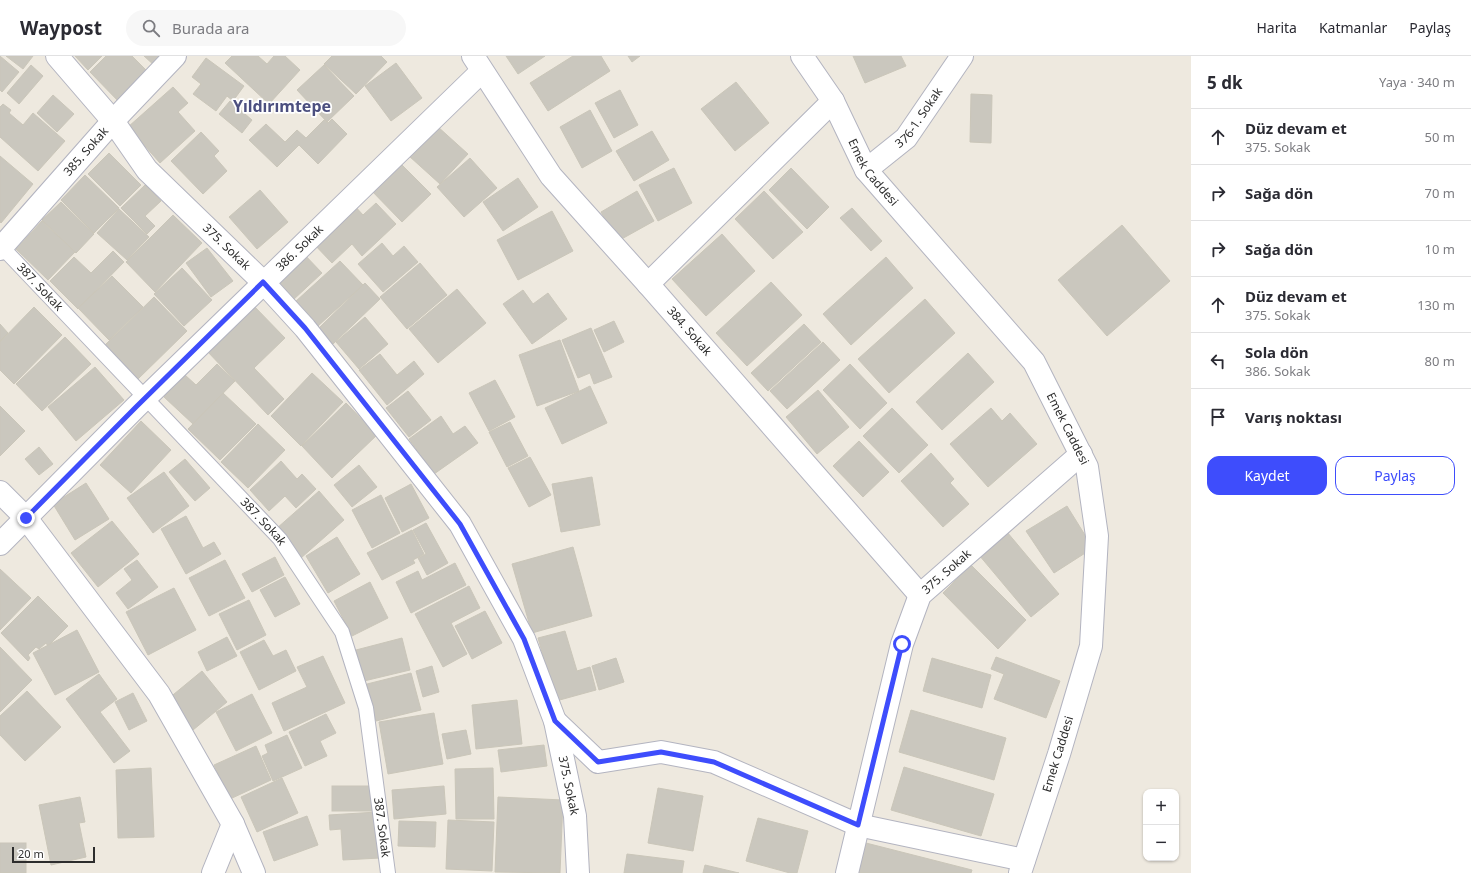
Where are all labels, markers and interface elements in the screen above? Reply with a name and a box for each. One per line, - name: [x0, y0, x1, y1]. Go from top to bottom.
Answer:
- search box: [126, 10, 406, 46]
- text: Waypost: [20, 15, 102, 41]
- icon: search: [140, 17, 162, 39]
- text: Burada ara: [172, 18, 250, 38]
- text: Harita: [1256, 18, 1297, 37]
- text: Katmanlar: [1319, 18, 1387, 37]
- text: Paylaş: [1409, 18, 1451, 37]
- text: 5 dk: [1207, 71, 1242, 94]
- text: Yaya · 340 m: [1379, 73, 1455, 91]
- street label: 376-1. Sokak: [891, 83, 946, 152]
- district label: Yıldırımtepe: [233, 95, 331, 117]
- text: Düz devam et: [1245, 118, 1347, 138]
- street label: 385. Sokak: [59, 123, 112, 179]
- icon: ahead: [1207, 126, 1229, 148]
- text: 50 m: [1425, 128, 1455, 146]
- street label: Emek Caddesi: [844, 136, 903, 209]
- text: 375. Sokak: [1245, 138, 1310, 156]
- icon: right: [1207, 182, 1229, 204]
- text: Sağa dön: [1245, 183, 1313, 203]
- text: 70 m: [1425, 184, 1455, 202]
- street label: 375. Sokak: [199, 219, 255, 274]
- street label: 386. Sokak: [272, 220, 327, 275]
- icon: right: [1207, 238, 1229, 260]
- text: Sağa dön: [1245, 239, 1313, 259]
- text: 10 m: [1425, 240, 1455, 258]
- street label: 387. Sokak: [13, 259, 68, 315]
- text: Düz devam et: [1245, 286, 1347, 306]
- icon: ahead: [1207, 294, 1229, 316]
- text: 130 m: [1417, 296, 1455, 314]
- street label: 384. Sokak: [663, 303, 716, 360]
- text: 375. Sokak: [1245, 306, 1310, 324]
- text: Sola dön: [1245, 342, 1309, 362]
- icon: left: [1207, 350, 1229, 372]
- text: 80 m: [1425, 352, 1455, 370]
- text: 386. Sokak: [1245, 362, 1310, 380]
- street label: Emek Caddesi: [1043, 389, 1094, 468]
- icon: arrive: [1207, 406, 1229, 428]
- text: Varış noktası: [1245, 407, 1342, 427]
- button: Kaydet: [1207, 456, 1327, 495]
- button: Paylaş: [1335, 456, 1455, 495]
- street label: 387. Sokak: [237, 494, 291, 549]
- route end: [17, 509, 35, 527]
- street label: 375. Sokak: [918, 545, 975, 598]
- route start: [893, 635, 911, 653]
- street label: Emek Caddesi: [1038, 714, 1077, 794]
- street label: 375. Sokak: [555, 754, 584, 817]
- map controls: [1143, 789, 1179, 861]
- button: +: [1143, 789, 1179, 825]
- street label: 387. Sokak: [370, 796, 395, 859]
- button: −: [1143, 825, 1179, 861]
- scale bar: [12, 845, 95, 864]
- text: 20 m: [18, 846, 44, 861]

